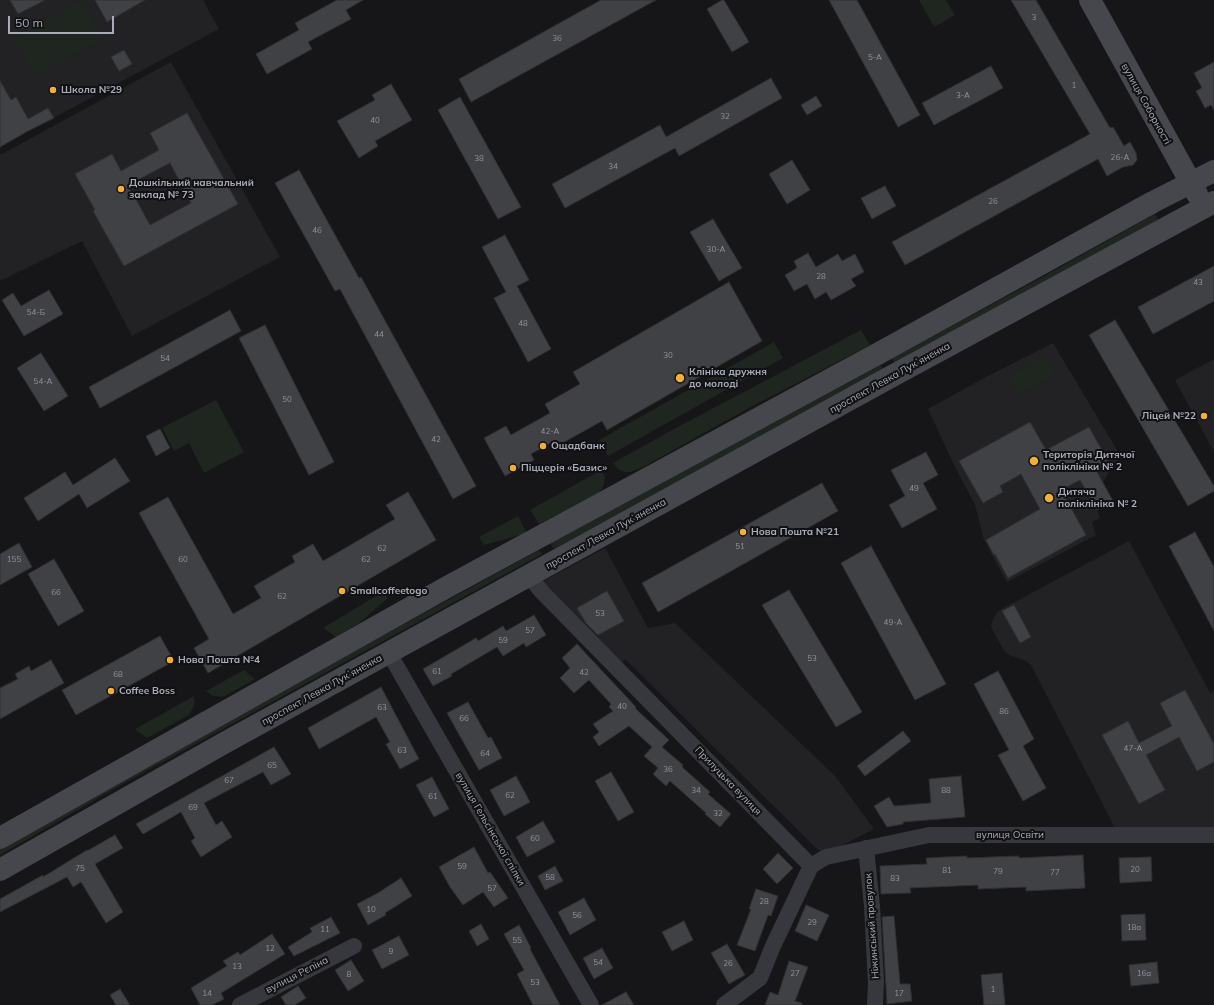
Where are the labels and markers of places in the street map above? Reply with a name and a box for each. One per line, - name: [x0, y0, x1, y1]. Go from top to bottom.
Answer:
- place label: Школа №29: [61, 84, 122, 96]
- marker: Школа №29: [48, 85, 58, 95]
- place label: Дошкільний навчальний заклад № 73: [129, 177, 254, 200]
- marker: Дошкільний навчальний заклад № 73: [116, 184, 126, 194]
- place label: Клініка дружня до молоді: [689, 366, 767, 390]
- marker: Клініка дружня до молоді: [674, 372, 686, 384]
- place label: Ліцей №22: [1142, 410, 1196, 422]
- marker: Ліцей №22: [1199, 411, 1209, 421]
- place label: Ощадбанк: [551, 440, 605, 452]
- marker: Ощадбанк: [538, 441, 548, 451]
- place label: Територія Дитячої поліклініки № 2: [1043, 449, 1134, 472]
- marker: Територія Дитячої поліклініки № 2: [1028, 455, 1040, 467]
- place label: Піццерія «Базис»: [521, 462, 607, 474]
- marker: Піццерія «Базис»: [508, 463, 518, 473]
- place label: Дитяча поліклініка № 2: [1058, 486, 1137, 510]
- marker: Дитяча поліклініка № 2: [1043, 492, 1055, 504]
- place label: Нова Пошта №21: [751, 526, 839, 538]
- marker: Нова Пошта №21: [738, 527, 748, 537]
- place label: Smallcoffeetogo: [350, 585, 427, 597]
- marker: Smallcoffeetogo: [337, 586, 347, 596]
- place label: Нова Пошта №4: [178, 654, 260, 666]
- marker: Нова Пошта №4: [165, 655, 175, 665]
- place label: Coffee Boss: [119, 685, 175, 697]
- marker: Coffee Boss: [106, 686, 116, 696]

